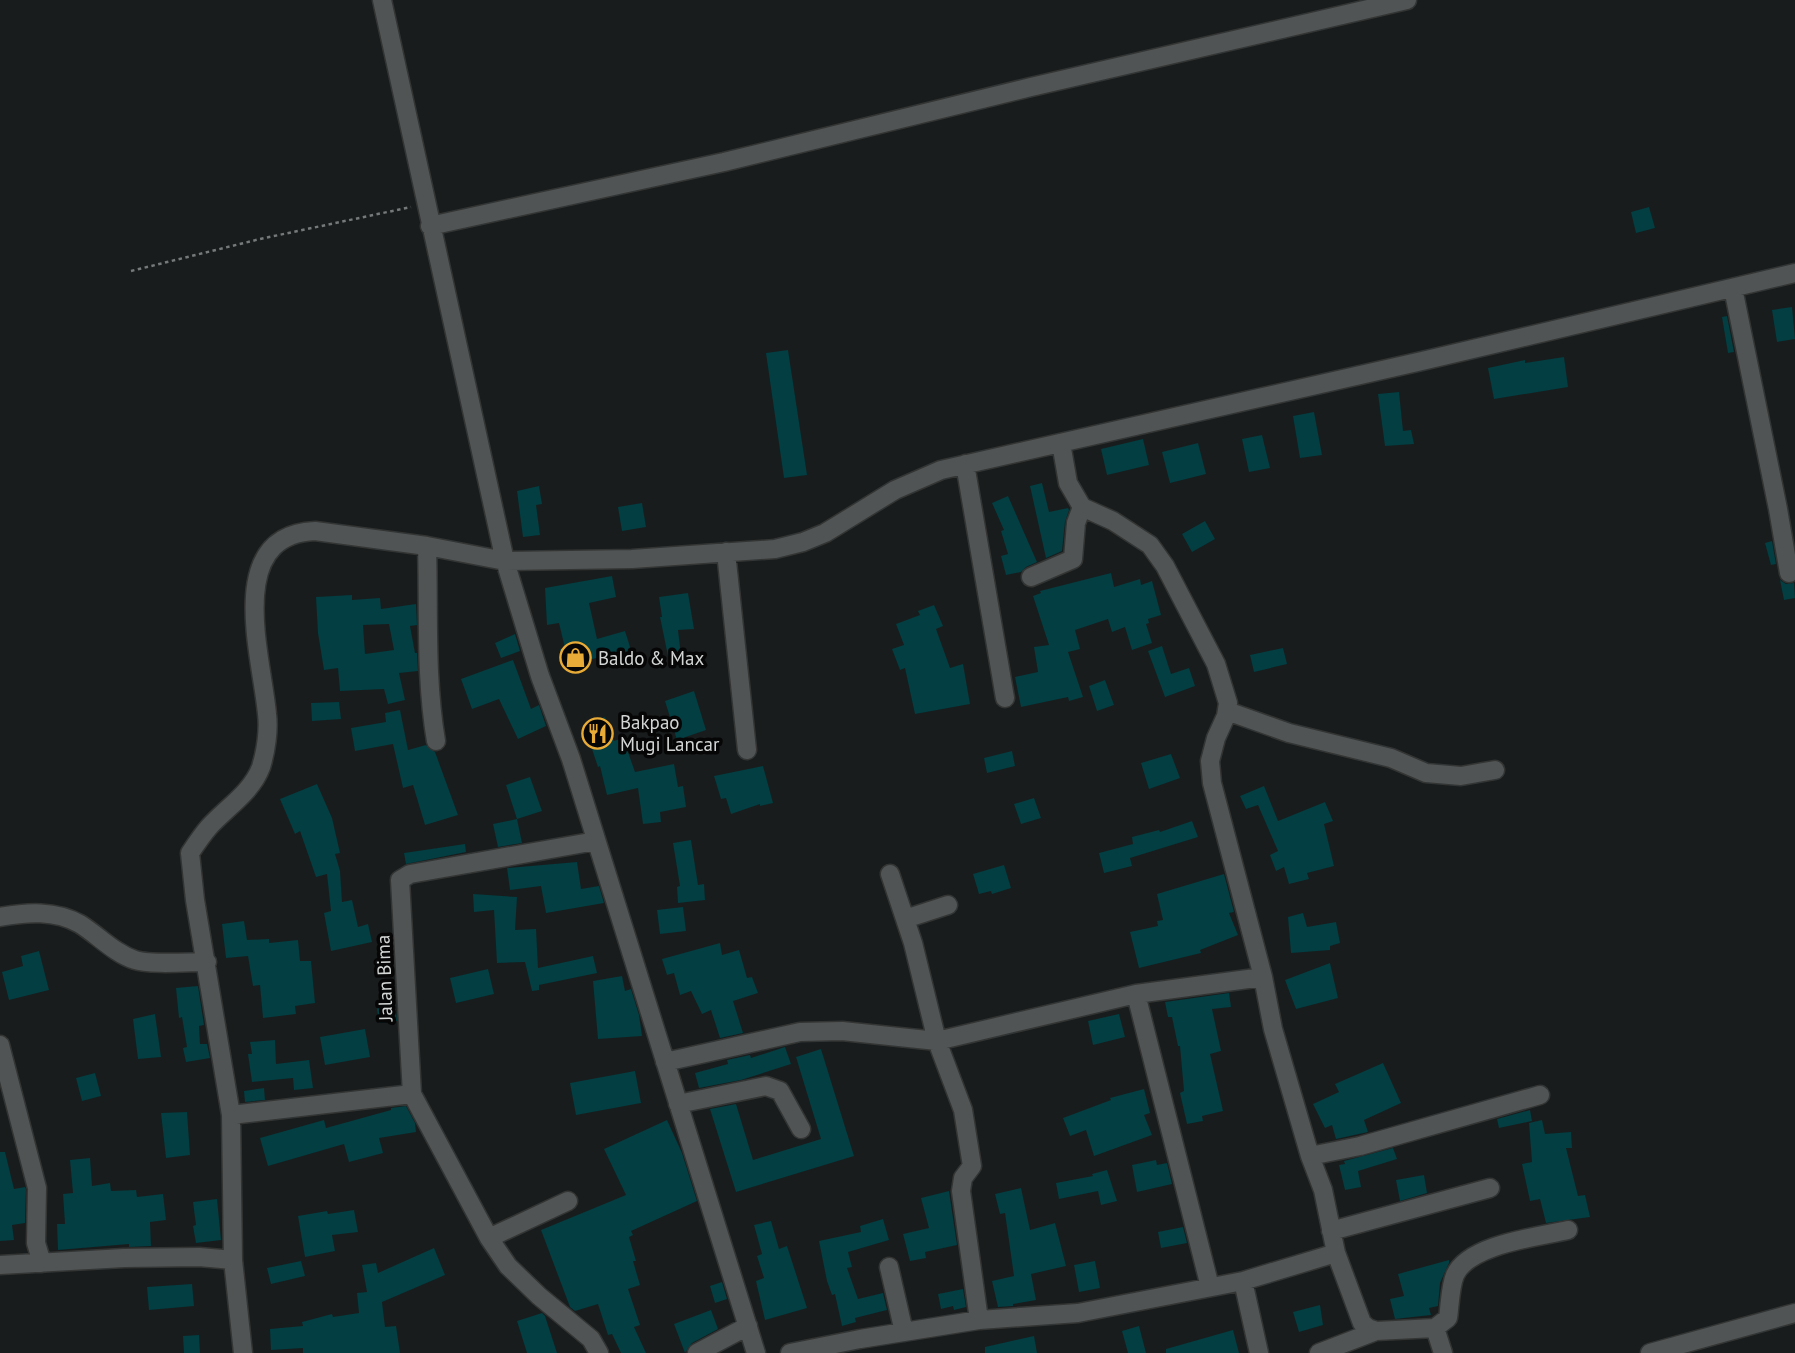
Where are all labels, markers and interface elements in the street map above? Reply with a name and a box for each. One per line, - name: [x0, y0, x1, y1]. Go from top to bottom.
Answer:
- shop icon: Baldo & Max: [558, 641, 592, 675]
- place label: Baldo & Max: [598, 646, 705, 670]
- place label: Bakpao Mugi Lancar: [620, 710, 720, 756]
- restaurant icon: Bakpao Mugi Lancar: [580, 716, 614, 750]
- street label: Jalan Bima: [370, 934, 398, 1023]

